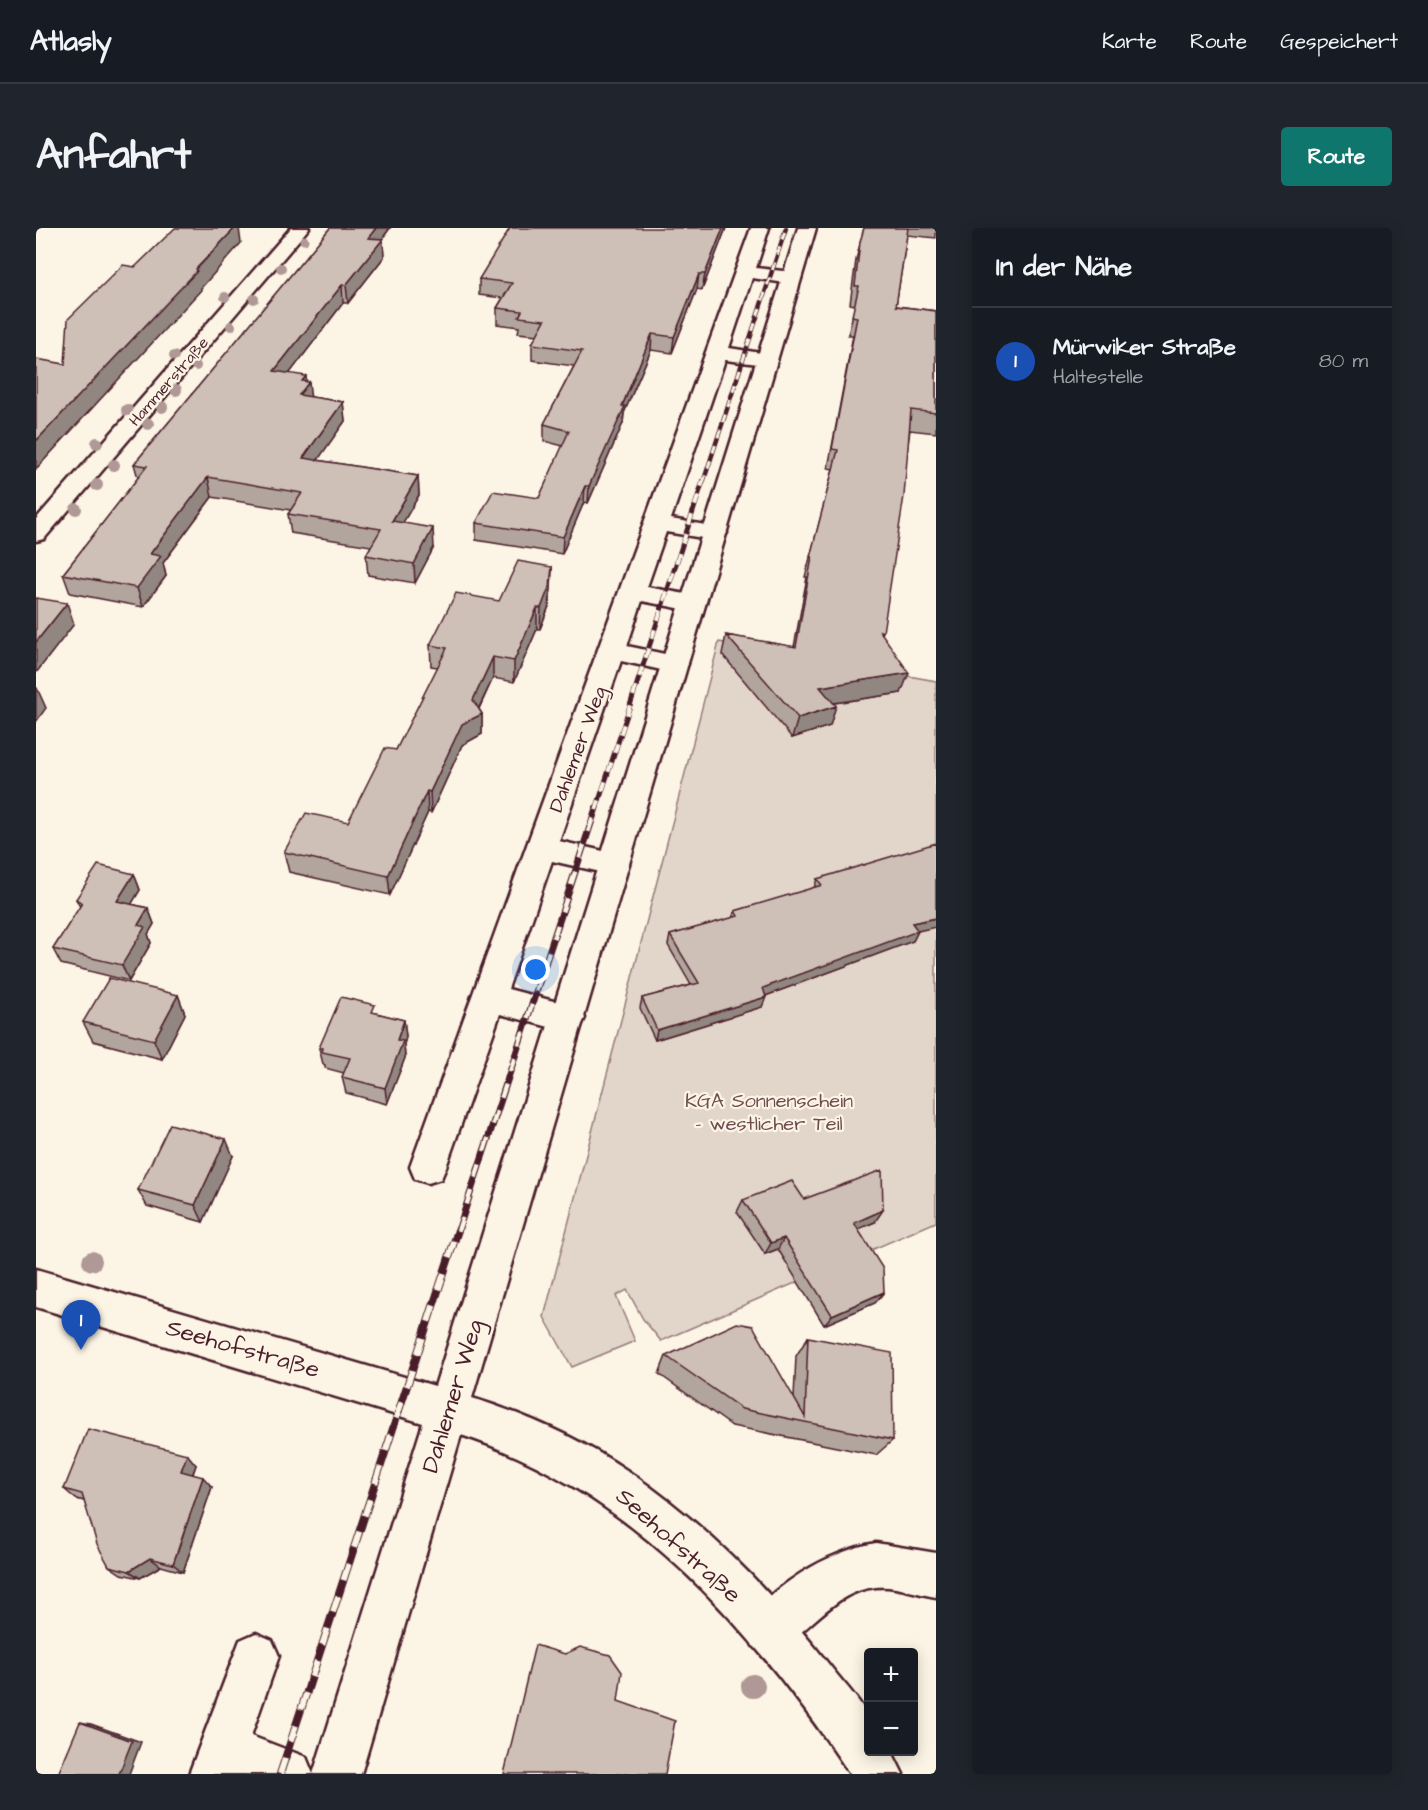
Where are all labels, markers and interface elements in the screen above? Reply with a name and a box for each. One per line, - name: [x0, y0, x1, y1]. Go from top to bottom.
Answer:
- text: Atlasly: [30, 22, 112, 61]
- text: Karte: [1102, 27, 1157, 56]
- text: Route: [1190, 27, 1247, 56]
- text: Gespeichert: [1280, 27, 1398, 56]
- text: Anfahrt: [36, 127, 191, 185]
- button: Route: [1281, 127, 1392, 186]
- text: In der Nähe: [996, 249, 1132, 285]
- street label: Hammerstraße: [124, 332, 214, 431]
- text: Mürwiker Straße: [1053, 332, 1236, 363]
- text: 1: [1014, 347, 1017, 375]
- text: 80 m: [1319, 347, 1368, 375]
- text: Haltestelle: [1053, 363, 1143, 391]
- street label: Dahlemer Weg: [542, 682, 615, 817]
- your location: [521, 955, 550, 984]
- park label: KGA Sonnenschein - westlicher Teil: [685, 1087, 853, 1138]
- pin: 1: [62, 1300, 100, 1350]
- street label: Seehofstraße: [162, 1311, 323, 1387]
- street label: Dahlemer Weg: [413, 1315, 493, 1478]
- street label: Seehofstraße: [608, 1480, 749, 1611]
- map controls: [864, 1648, 918, 1756]
- button: +: [864, 1648, 918, 1702]
- button: −: [864, 1702, 918, 1756]

